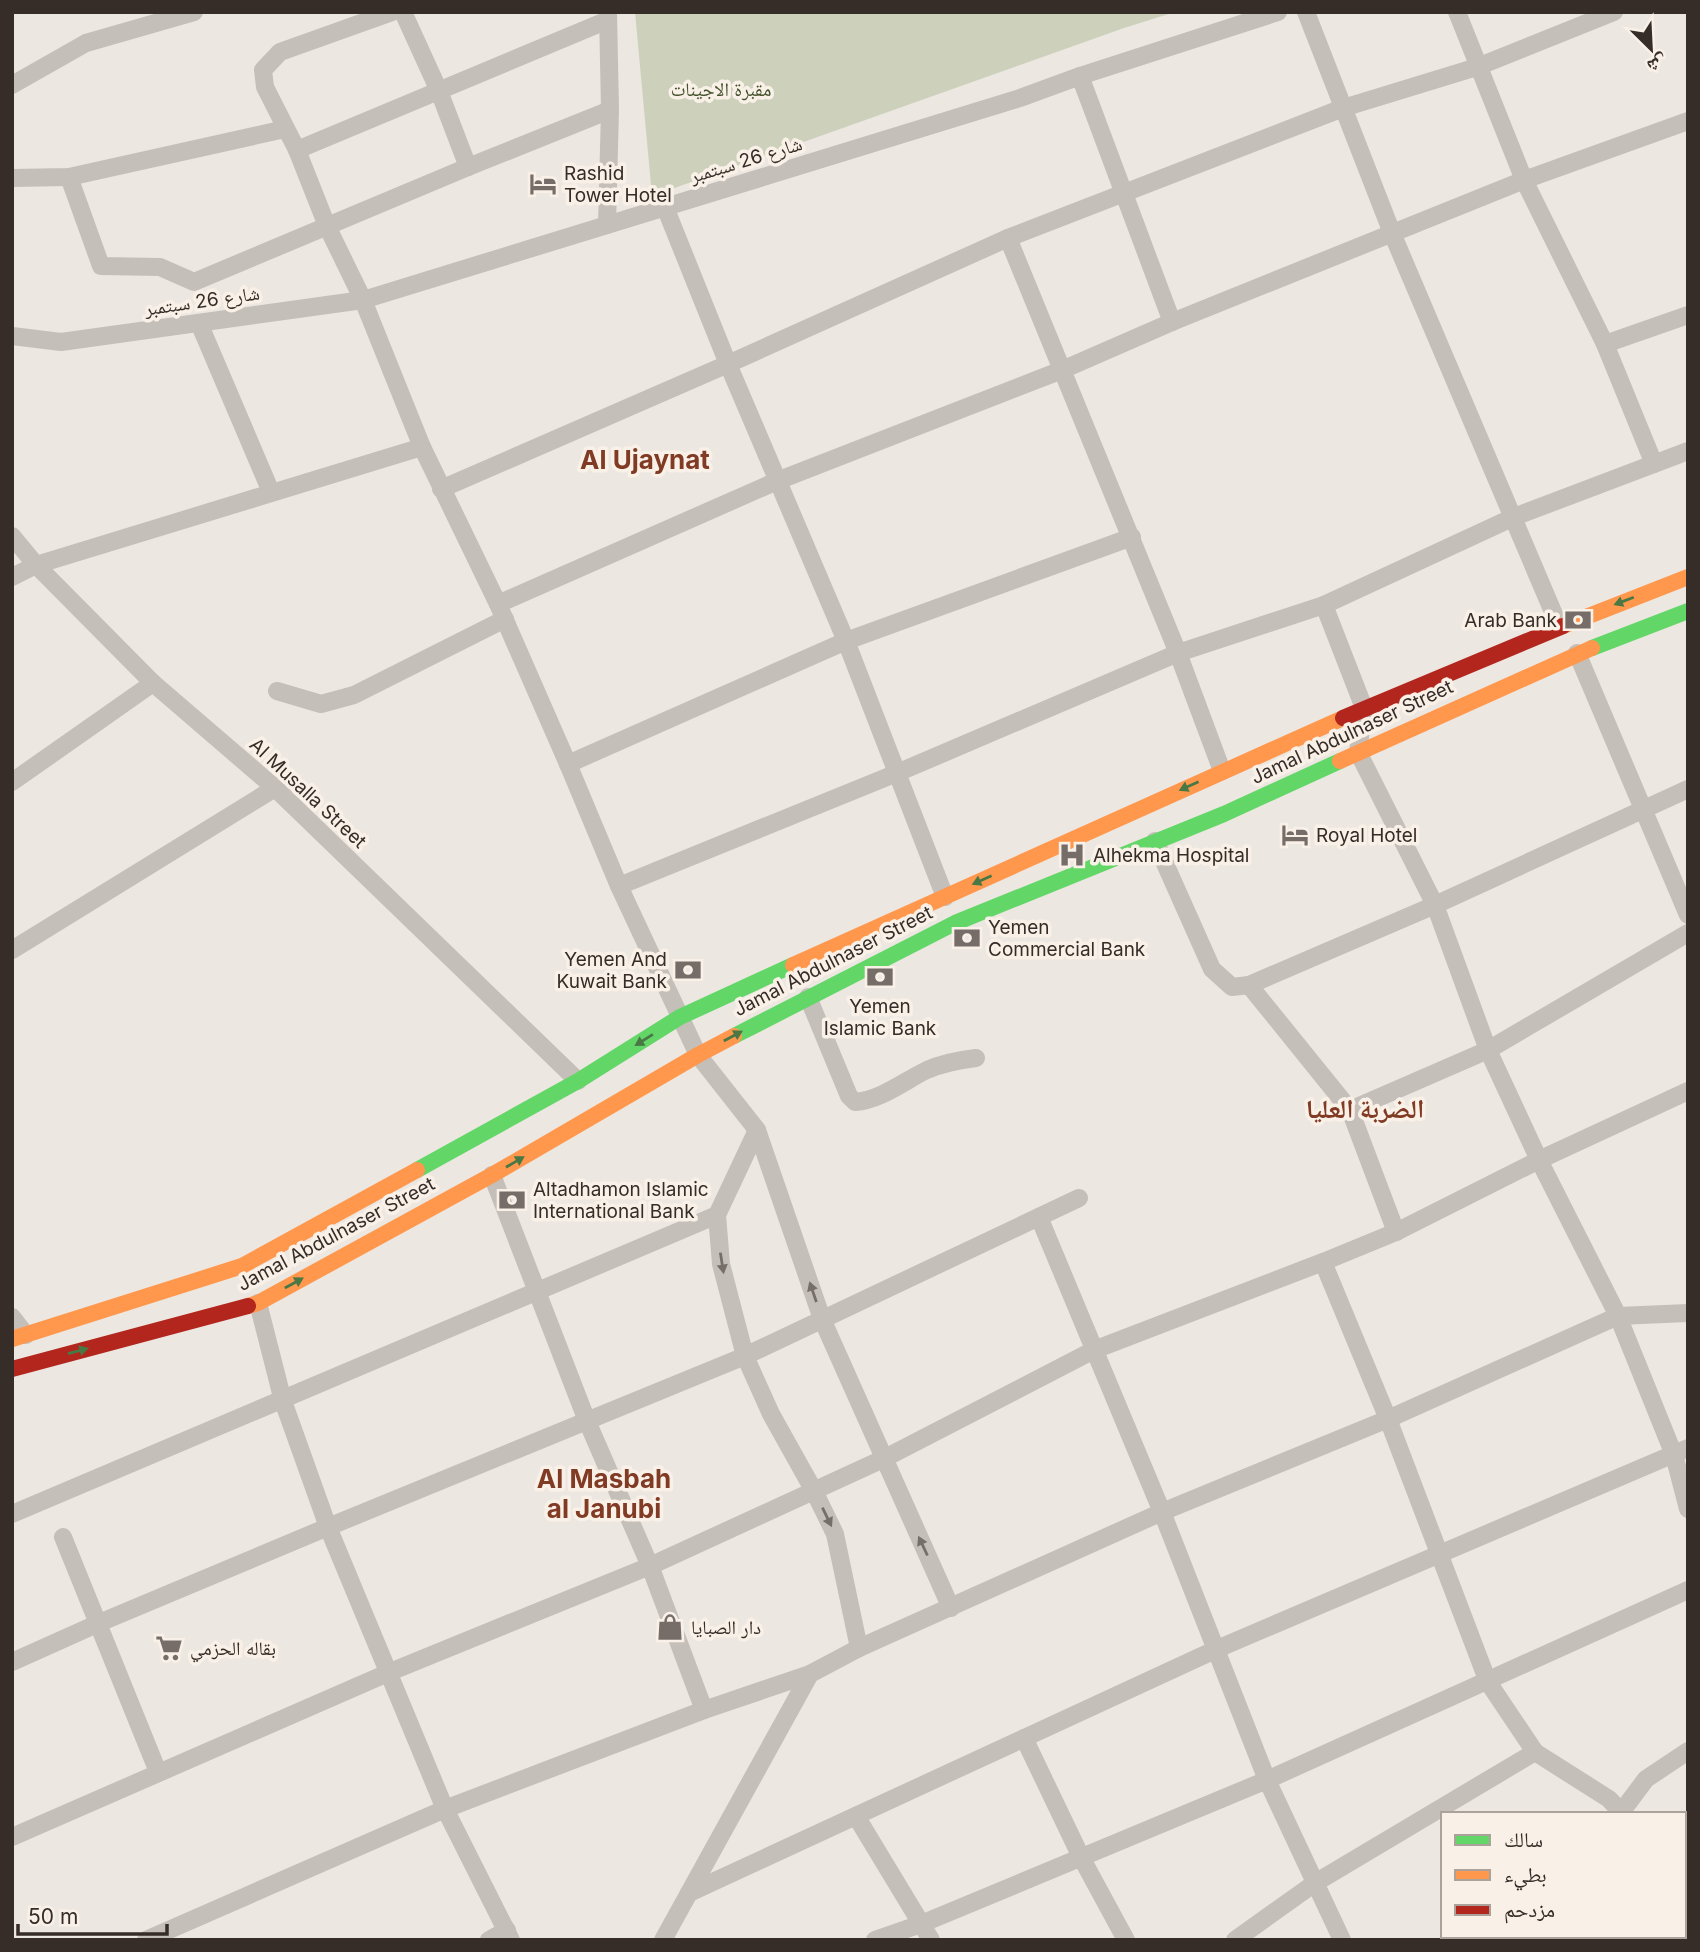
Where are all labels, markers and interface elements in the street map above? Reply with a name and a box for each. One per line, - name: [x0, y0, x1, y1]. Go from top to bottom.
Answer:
- north arrow: [1616, 14, 1686, 84]
- text: ش: [1644, 49, 1672, 79]
- park label: مقبرة الاجينات: [671, 78, 771, 101]
- street label: شارع 26 سبتمبر: [686, 132, 805, 188]
- place label: Rashid Tower Hotel: [564, 162, 672, 207]
- hotel icon: Rashid Tower Hotel: [528, 169, 558, 199]
- street label: شارع 26 سبتمبر: [142, 282, 261, 321]
- district label: Al Ujaynat: [580, 444, 710, 475]
- one-way arrow: [1613, 596, 1634, 607]
- bank icon: Arab Bank: [1563, 605, 1593, 635]
- place label: Arab Bank: [1464, 609, 1558, 632]
- street label: Jamal Abdulnaser Street: [1247, 675, 1457, 789]
- street label: Al Musalla Street: [245, 733, 371, 853]
- one-way arrow: [1179, 780, 1199, 792]
- hotel icon: Royal Hotel: [1280, 820, 1310, 850]
- place label: Royal Hotel: [1316, 824, 1417, 847]
- hospital icon: Alhekma Hospital: [1057, 840, 1087, 870]
- place label: Alhekma Hospital: [1093, 844, 1249, 867]
- one-way arrow: [972, 874, 992, 886]
- street label: Jamal Abdulnaser Street: [730, 901, 936, 1021]
- place label: Yemen Commercial Bank: [988, 916, 1146, 961]
- bank icon: Yemen Commercial Bank: [952, 923, 982, 953]
- place label: Yemen And Kuwait Bank: [557, 948, 668, 993]
- bank icon: Yemen And Kuwait Bank: [673, 955, 703, 985]
- bank icon: Yemen Islamic Bank: [865, 962, 895, 992]
- place label: Yemen Islamic Bank: [824, 995, 937, 1040]
- one-way arrow: [724, 1030, 743, 1042]
- one-way arrow: [634, 1033, 653, 1046]
- district label: الضربة العليا: [1306, 1093, 1424, 1124]
- one-way arrow: [506, 1156, 525, 1168]
- street label: Jamal Abdulnaser Street: [233, 1172, 439, 1296]
- place label: Altadhamon Islamic International Bank: [533, 1178, 709, 1223]
- bank icon: Altadhamon Islamic International Bank: [497, 1185, 527, 1215]
- one-way arrow: [717, 1252, 728, 1274]
- one-way arrow: [285, 1278, 305, 1290]
- one-way arrow: [807, 1282, 818, 1303]
- one-way arrow: [67, 1345, 89, 1356]
- district label: Al Masbah al Janubi: [537, 1463, 671, 1524]
- one-way arrow: [822, 1506, 833, 1527]
- one-way arrow: [917, 1536, 929, 1556]
- shop icon: دار الصبايا: [655, 1612, 685, 1642]
- place label: دار الصبايا: [691, 1616, 761, 1639]
- supermarket icon: بقاله الحزمي: [154, 1633, 184, 1663]
- place label: بقاله الحزمي: [190, 1637, 276, 1663]
- legend: [1441, 1812, 1686, 1938]
- text: سالك: [1504, 1827, 1543, 1852]
- text: بطيء: [1504, 1862, 1547, 1891]
- scale bar: [18, 1892, 166, 1936]
- text: مزدحم: [1504, 1897, 1555, 1924]
- text: 50 m: [28, 1904, 78, 1929]

